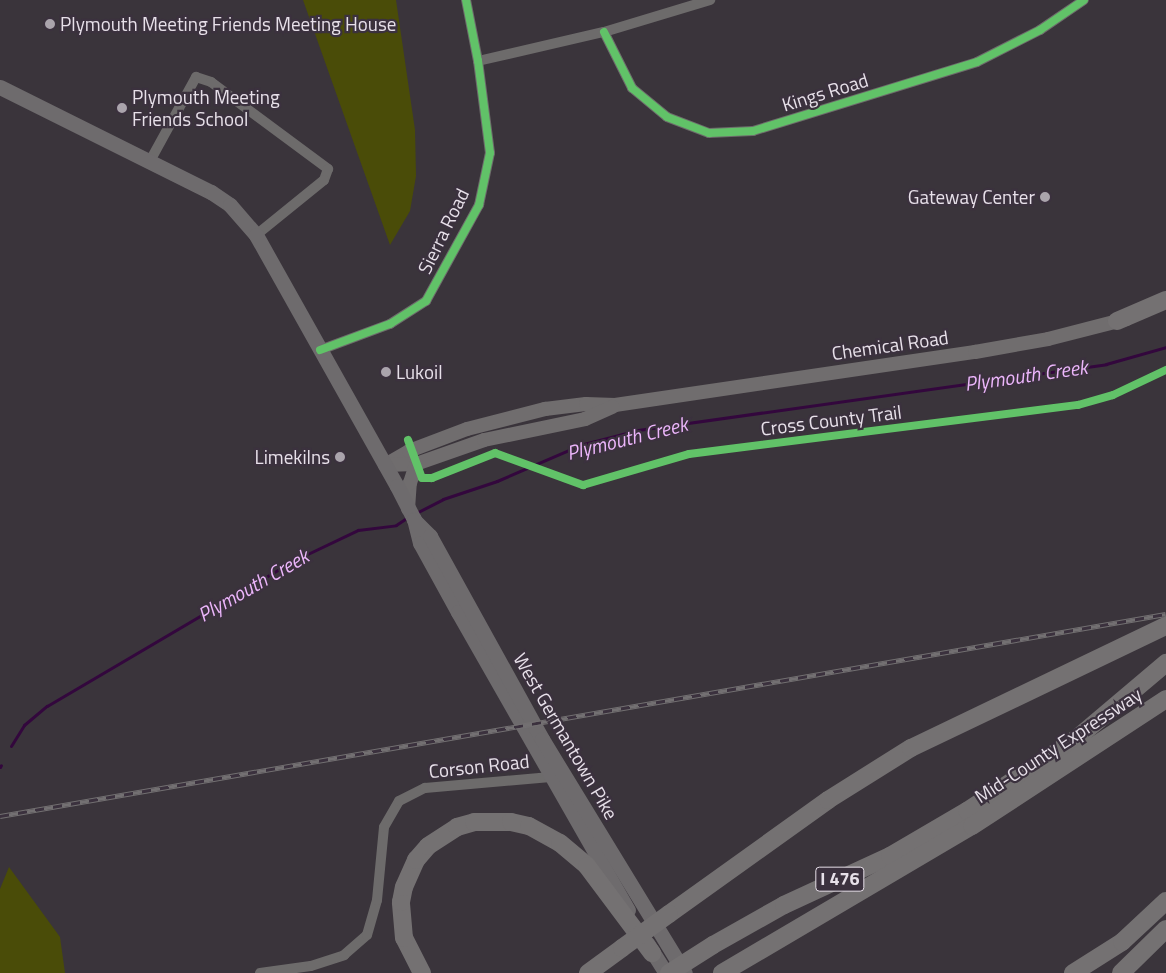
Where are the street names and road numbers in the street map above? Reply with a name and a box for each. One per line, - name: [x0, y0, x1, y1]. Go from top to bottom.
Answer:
- street label: Kings Road: [779, 68, 871, 116]
- street label: Sierra Road: [413, 185, 473, 277]
- street label: Chemical Road: [830, 326, 950, 364]
- street label: Cross County Trail: [759, 400, 903, 440]
- street label: West Germantown Pike: [509, 649, 623, 823]
- street label: Mid-County Expressway: [970, 682, 1146, 808]
- street label: Corson Road: [428, 749, 530, 783]
- road number: I 476: [815, 864, 865, 894]

